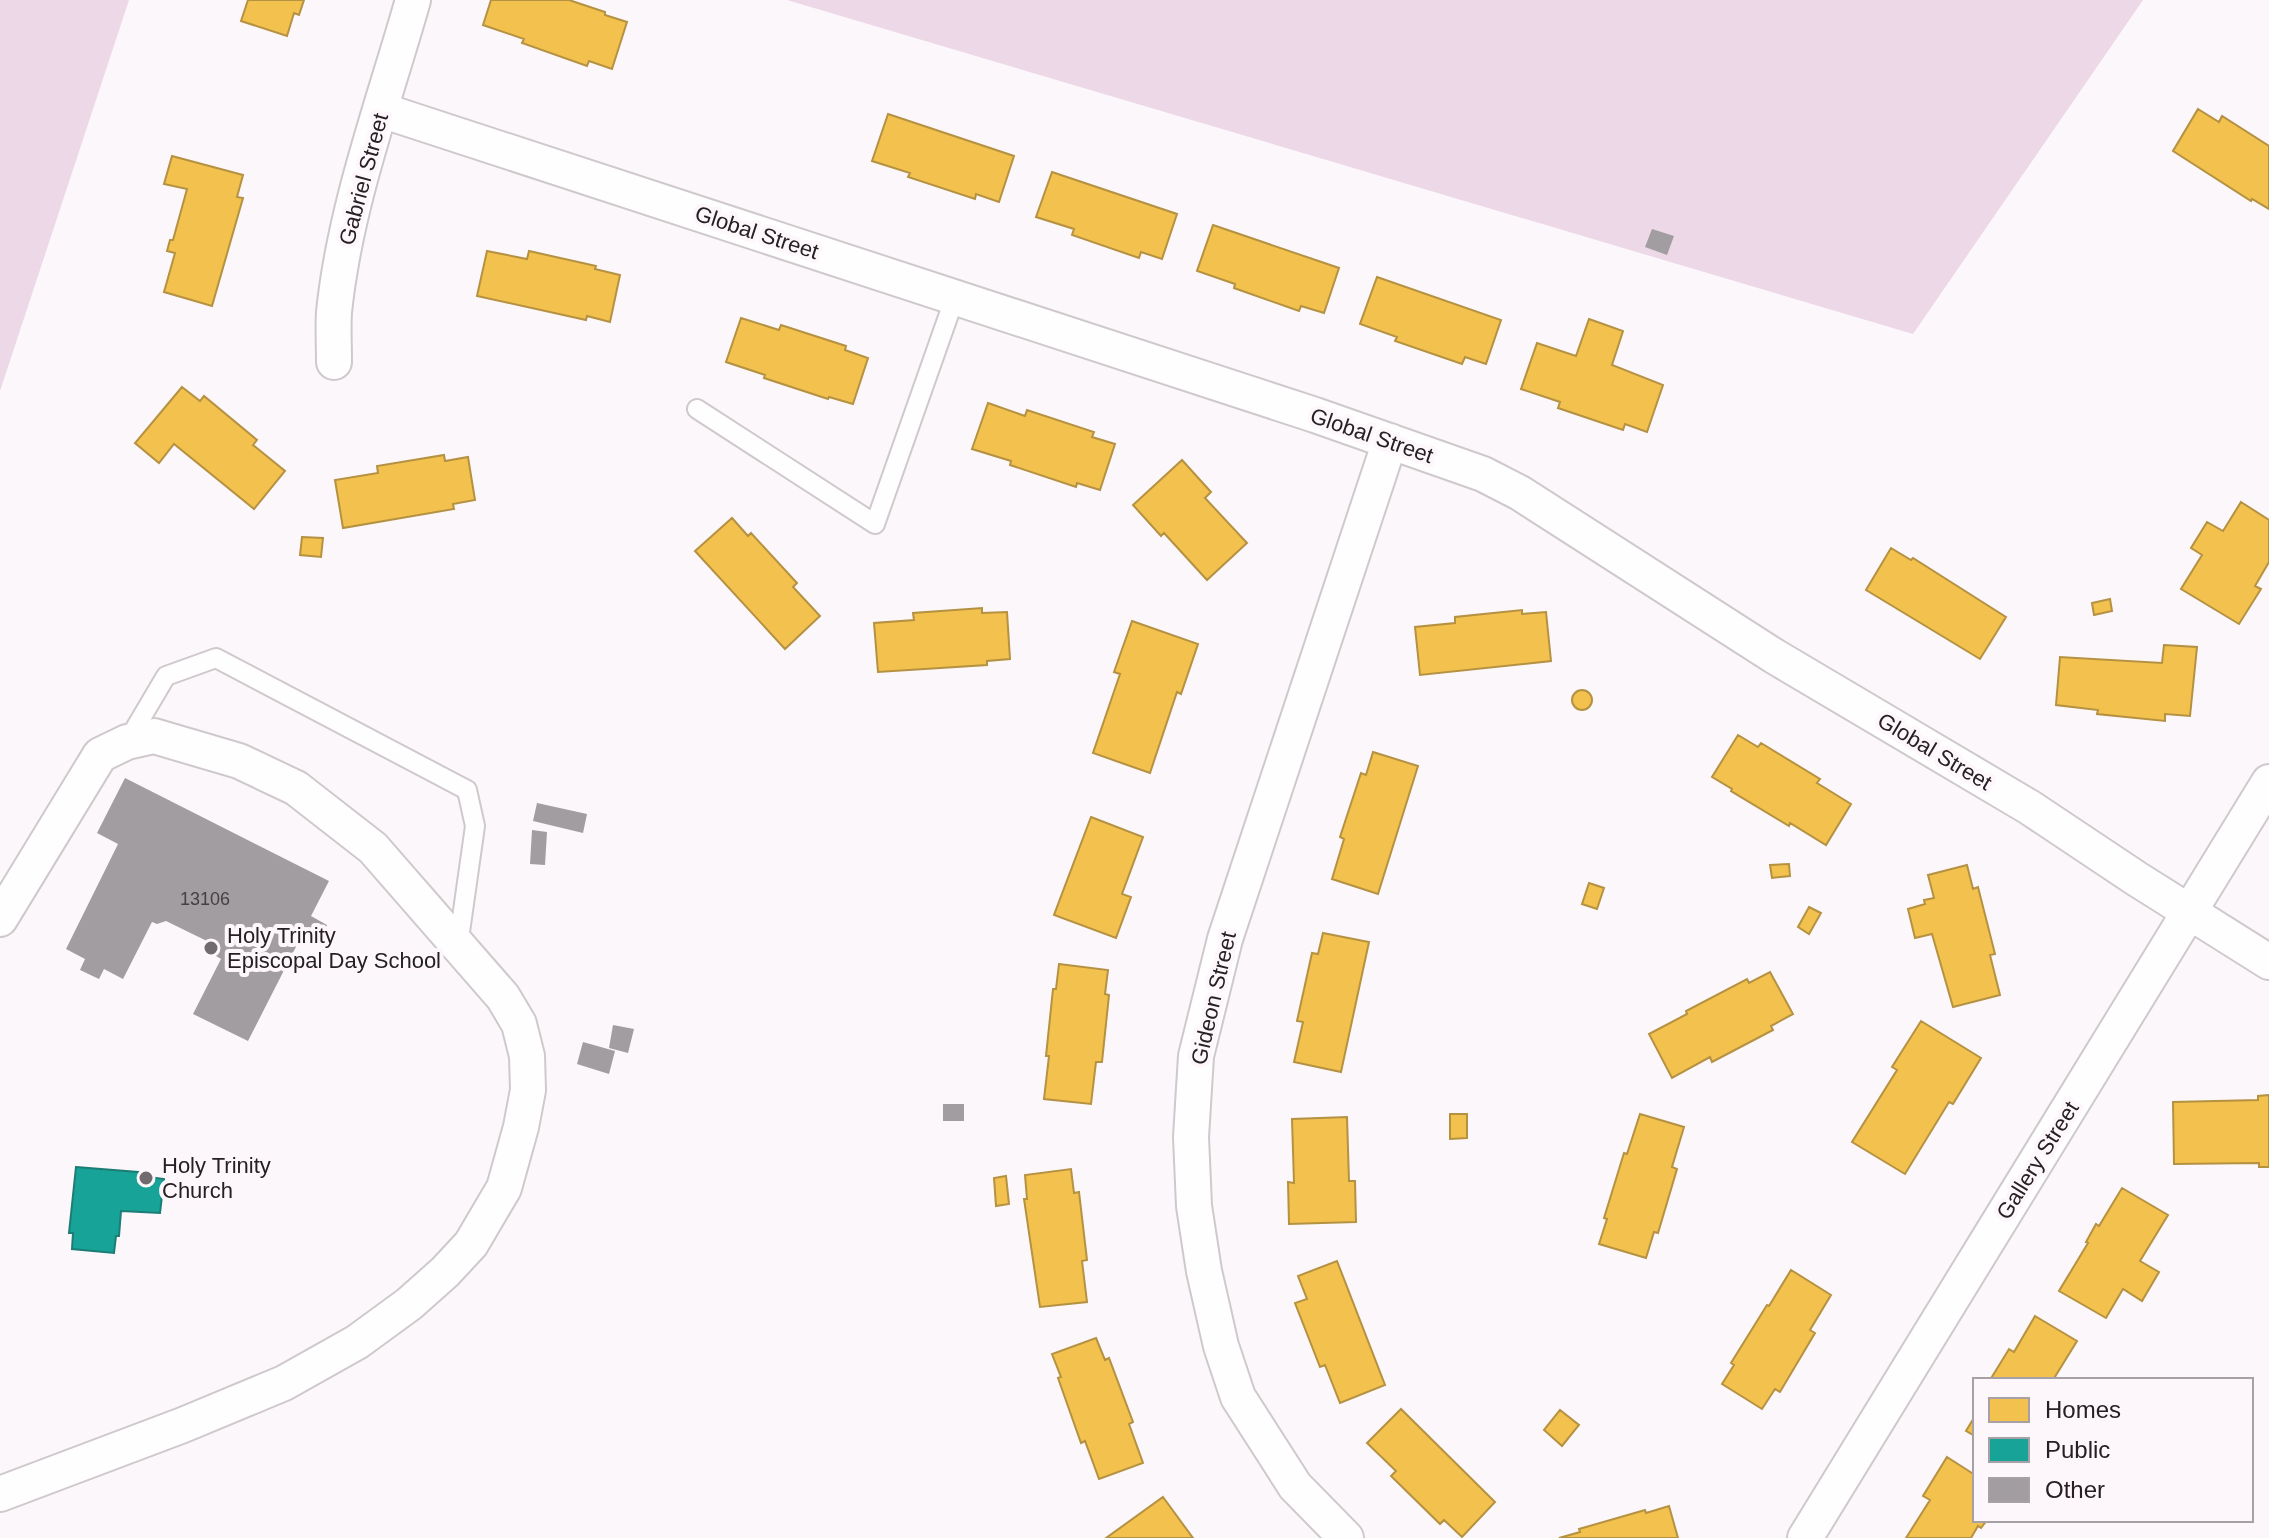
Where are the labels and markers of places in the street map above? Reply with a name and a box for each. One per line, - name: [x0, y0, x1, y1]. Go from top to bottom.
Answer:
- place label: Holy Trinity Episcopal Day School: [227, 923, 441, 973]
- marker: Holy Trinity Episcopal Day School: [202, 939, 220, 957]
- place label: Holy Trinity Church: [162, 1153, 271, 1203]
- marker: Holy Trinity Church: [137, 1169, 155, 1187]

